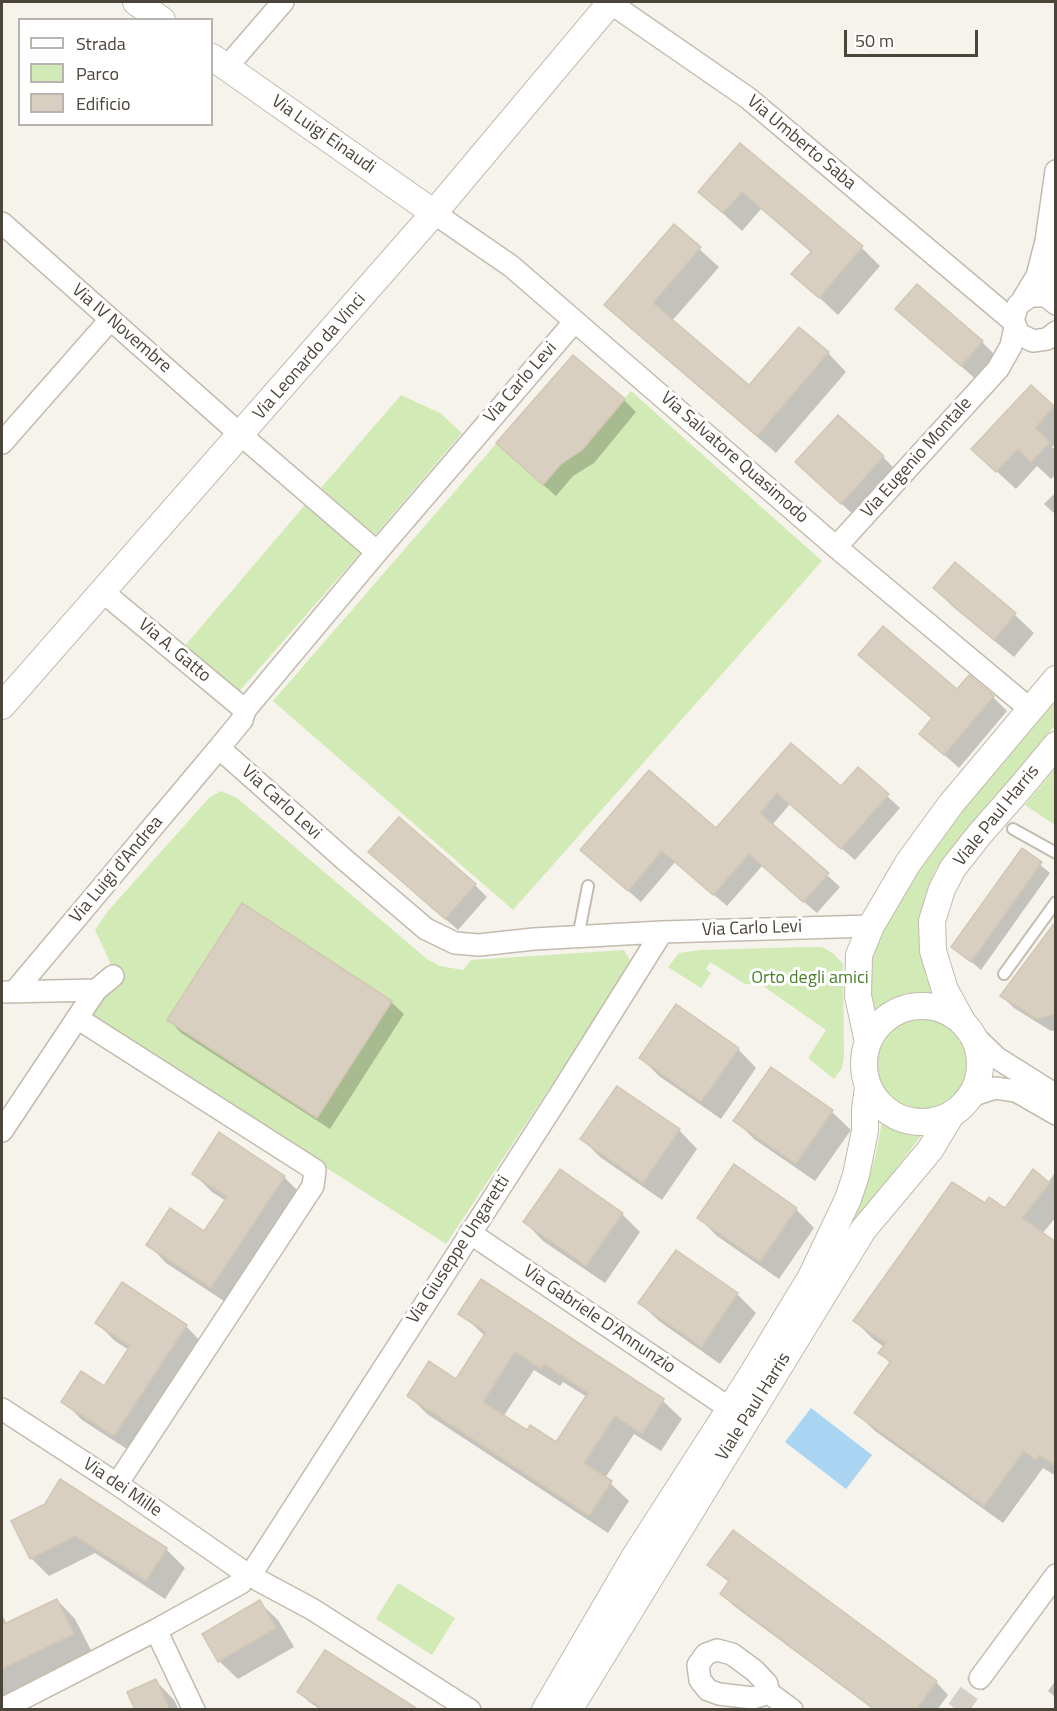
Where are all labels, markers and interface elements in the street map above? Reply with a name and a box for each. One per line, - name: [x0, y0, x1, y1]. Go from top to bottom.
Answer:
- legend: [18, 18, 213, 126]
- scale bar: [847, 18, 980, 56]
- text: 50 m: [855, 27, 894, 54]
- text: Strada: [76, 30, 126, 57]
- text: Parco: [76, 60, 119, 87]
- text: Edificio: [76, 90, 130, 117]
- street label: Via Luigi Einaudi: [267, 91, 379, 179]
- street label: Via Umberto Saba: [742, 91, 860, 195]
- street label: Via IV Novembre: [67, 280, 175, 378]
- street label: Via Leonardo da Vinci: [249, 289, 371, 425]
- street label: Via Carlo Levi: [480, 338, 562, 428]
- street label: Via Salvatore Quasimodo: [656, 388, 812, 528]
- street label: Via Eugenio Montale: [857, 393, 977, 523]
- street label: Via A. Gatto: [133, 614, 215, 688]
- street label: Via Carlo Levi: [237, 761, 325, 845]
- street label: Viale Paul Harris: [950, 761, 1044, 871]
- street label: Via Luigi d'Andrea: [66, 812, 168, 928]
- street label: Via Carlo Levi: [702, 916, 802, 942]
- park label: Orto degli amici: [751, 968, 869, 990]
- street label: Via Giuseppe Ungaretti: [403, 1172, 515, 1328]
- street label: Via Gabriele D'Annunzio: [519, 1261, 679, 1379]
- street label: Viale Paul Harris: [712, 1349, 796, 1465]
- street label: Via dei Mille: [78, 1454, 166, 1522]

